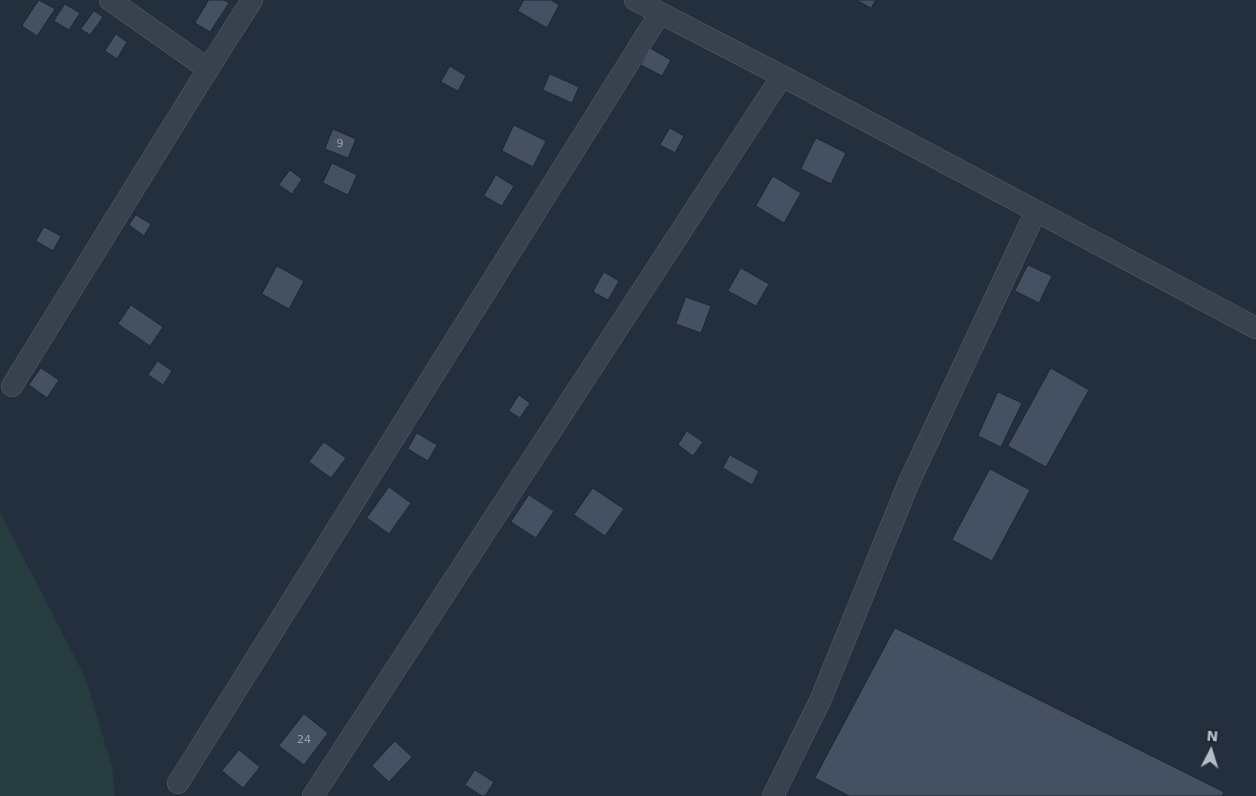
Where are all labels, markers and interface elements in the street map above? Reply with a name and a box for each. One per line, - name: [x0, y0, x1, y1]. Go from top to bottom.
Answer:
- house number: 9: [337, 137, 343, 151]
- north arrow: [1186, 726, 1236, 776]
- text: N: [1206, 728, 1219, 745]
- house number: 24: [297, 733, 311, 747]

